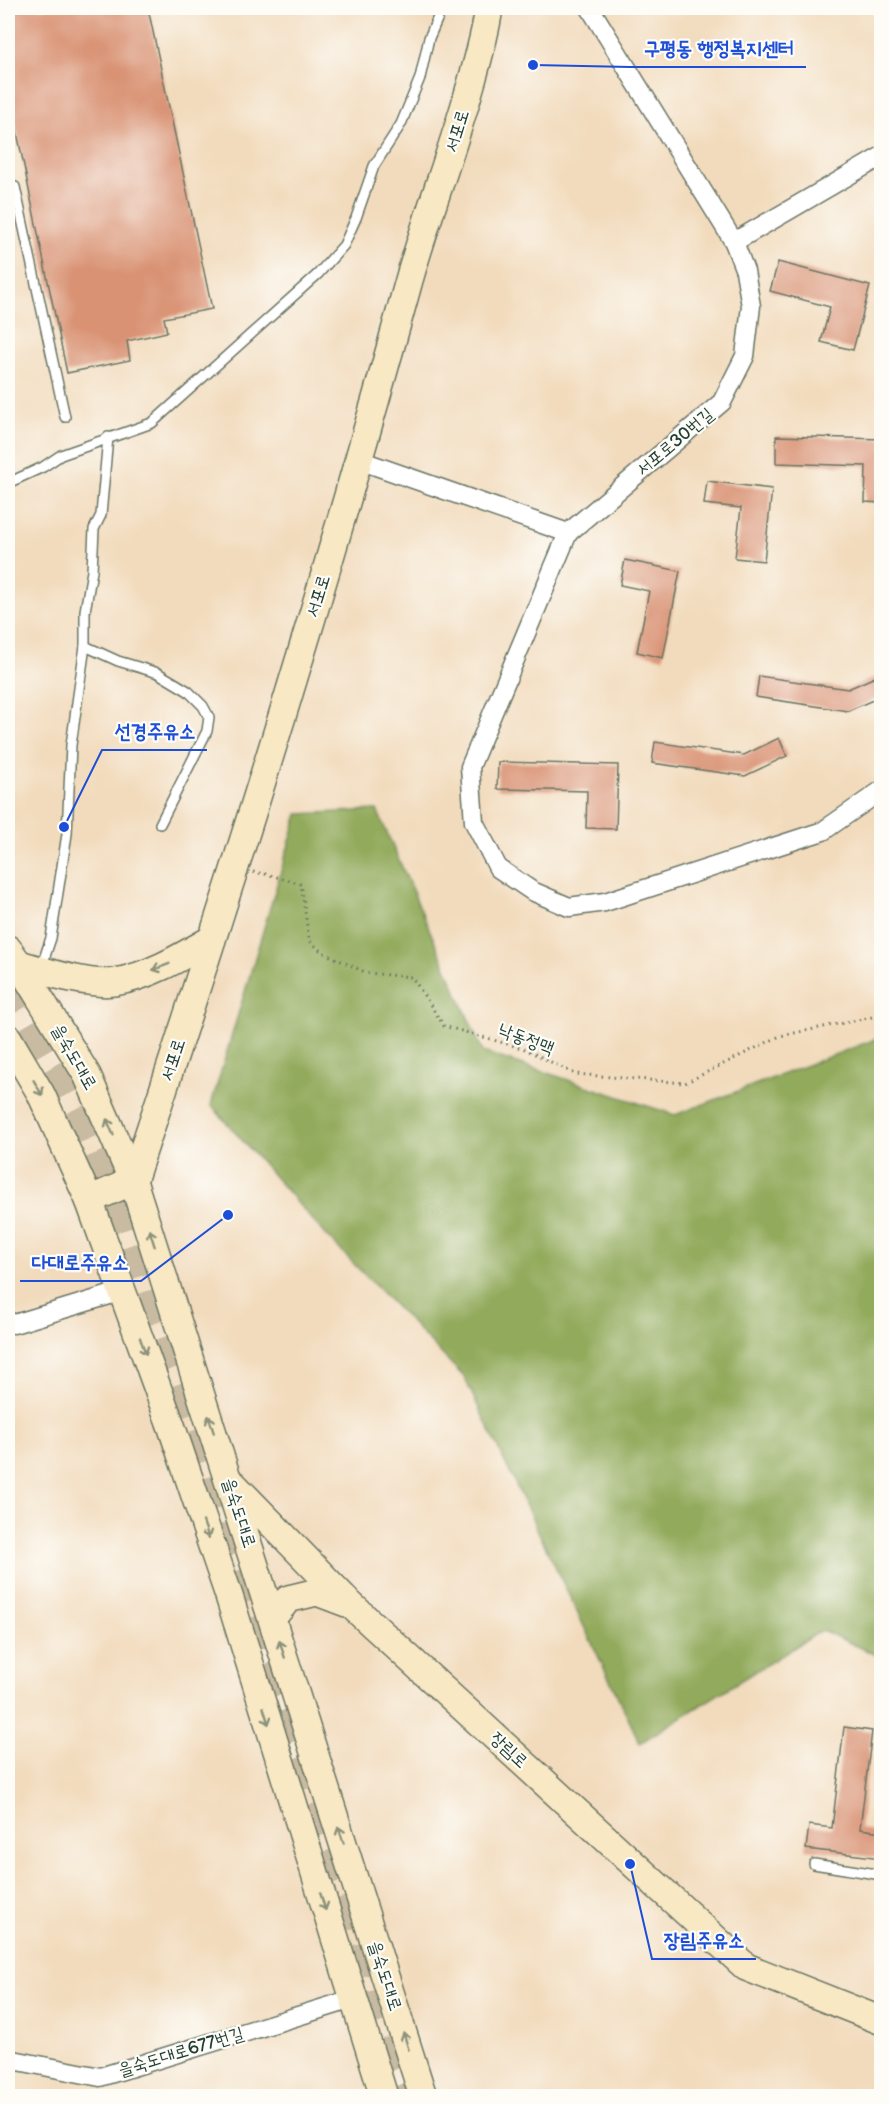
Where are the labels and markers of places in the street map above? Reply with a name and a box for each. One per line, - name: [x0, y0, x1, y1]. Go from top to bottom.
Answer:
- callout: 구평동 행정복지센터: [631, 29, 806, 67]
- callout: 선경주유소: [102, 712, 207, 750]
- callout: 다대로주유소: [20, 1243, 141, 1281]
- callout: 장림주유소: [652, 1921, 756, 1959]

